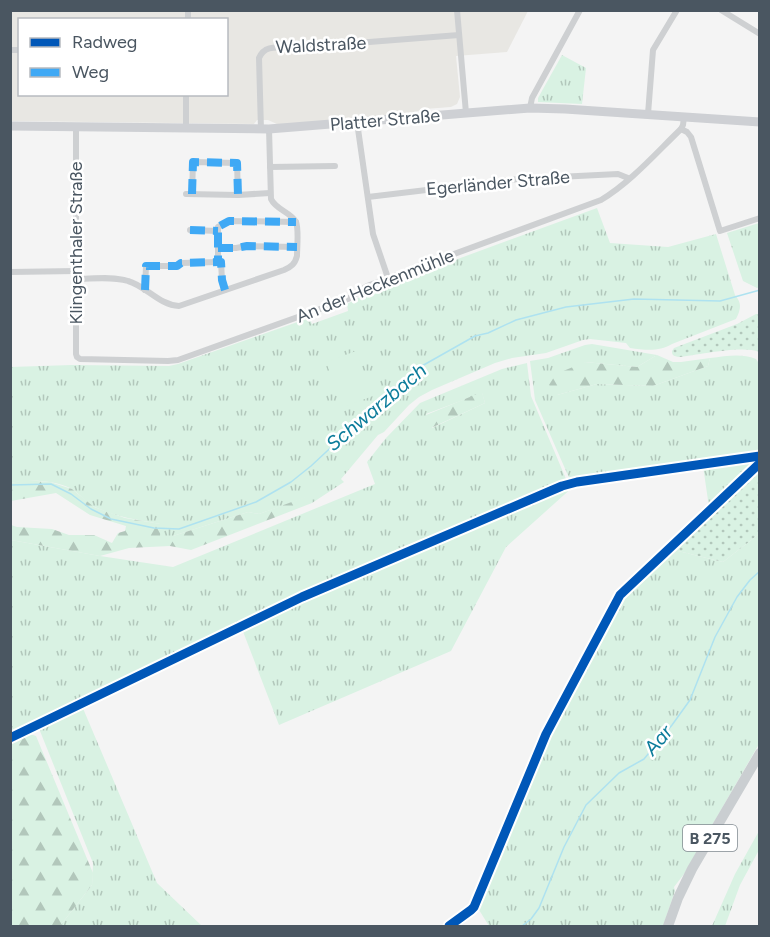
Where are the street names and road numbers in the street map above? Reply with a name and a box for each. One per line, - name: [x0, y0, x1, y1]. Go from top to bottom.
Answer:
- street label: Waldstraße: [275, 32, 367, 58]
- street label: Platter Straße: [329, 104, 441, 136]
- street label: Klingenthaler Straße: [65, 161, 87, 325]
- street label: Egerländer Straße: [425, 166, 571, 200]
- street label: An der Heckenmühle: [293, 244, 457, 328]
- road number: B 275: [683, 825, 737, 851]

